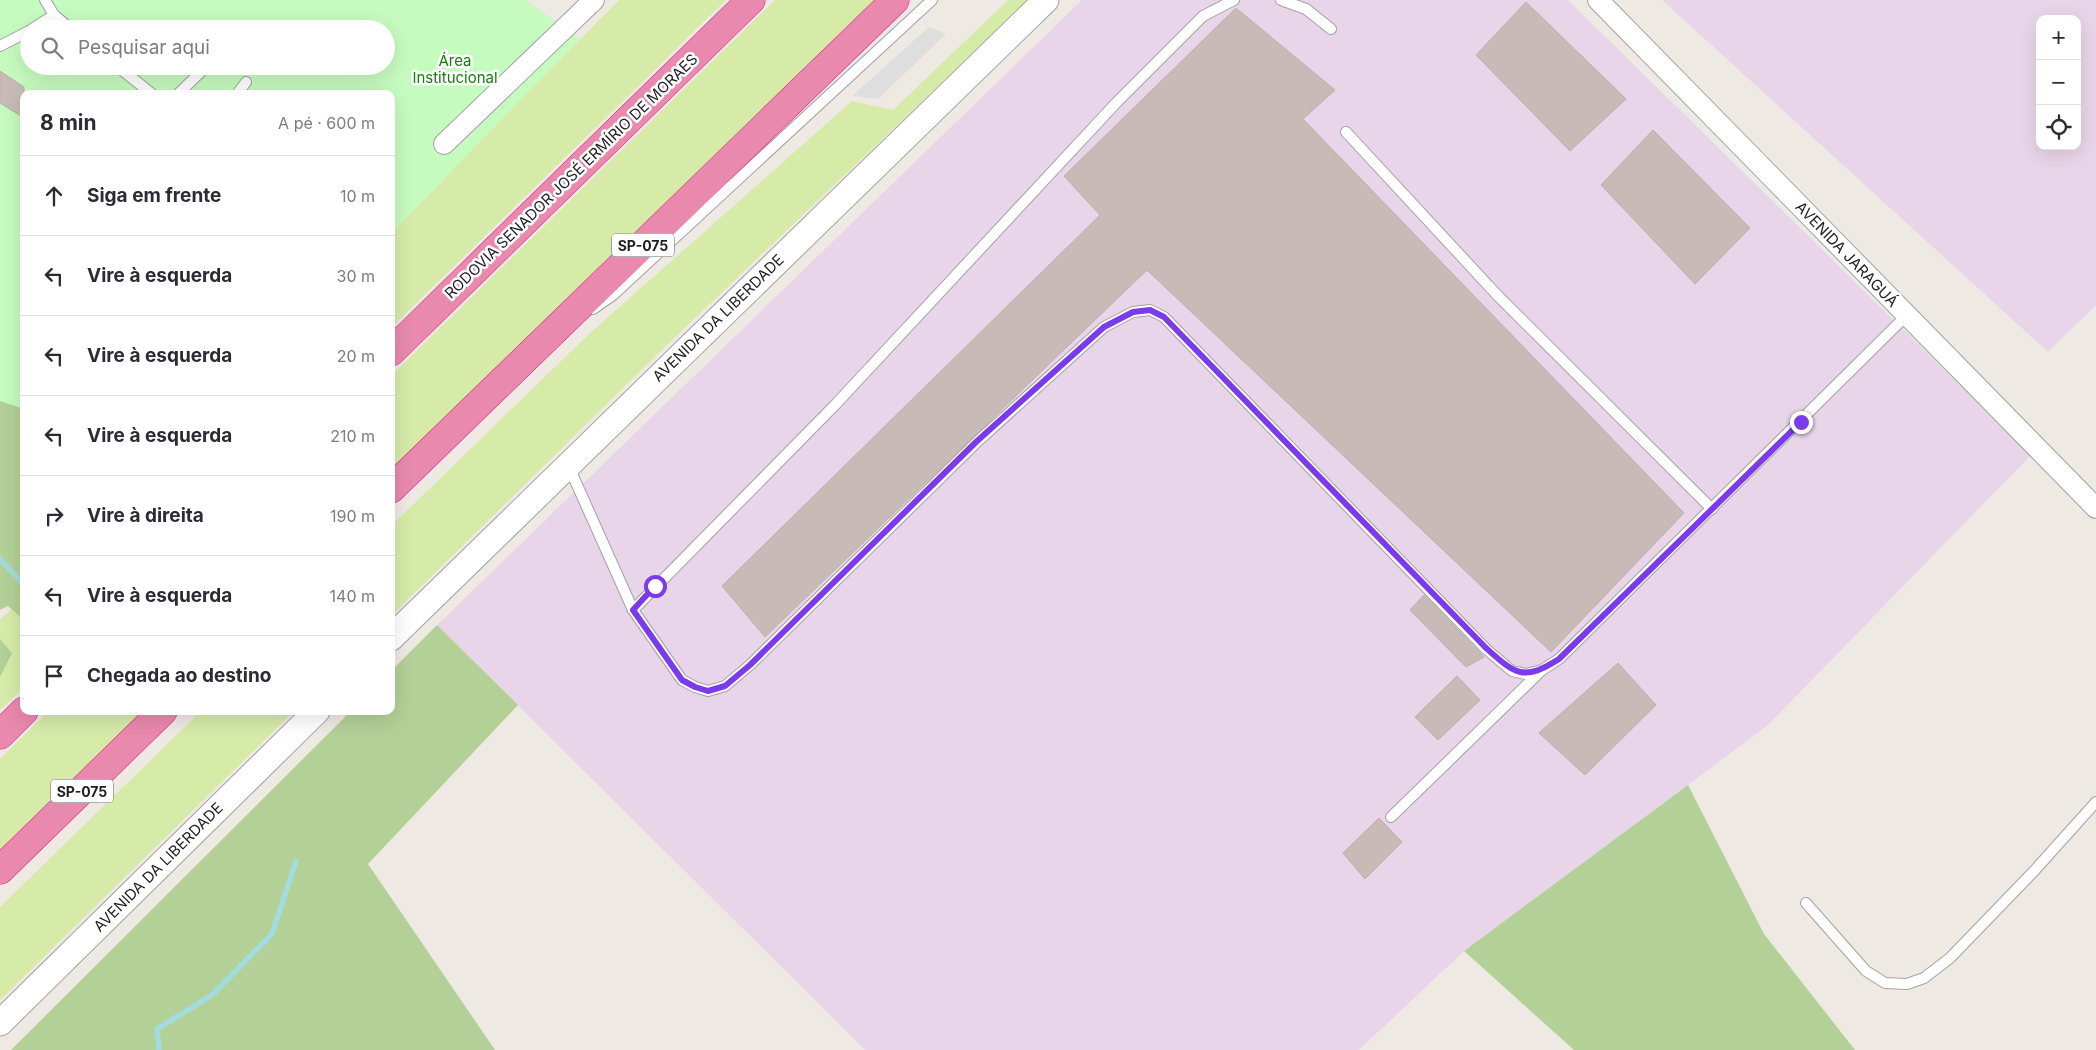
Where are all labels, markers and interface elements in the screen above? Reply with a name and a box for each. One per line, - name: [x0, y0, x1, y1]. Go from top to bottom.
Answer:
- map controls: [2036, 15, 2081, 150]
- button: +: [2036, 15, 2081, 60]
- search box: [20, 20, 395, 75]
- icon: search: [38, 34, 66, 62]
- text: Pesquisar aqui: [78, 36, 210, 59]
- street label: RODOVIA SENADOR JOSÉ ERMÍRIO DE MORAES: [440, 49, 702, 303]
- park label: Área Institucional: [412, 51, 498, 87]
- button: −: [2036, 60, 2081, 105]
- button: locate: [2036, 105, 2081, 150]
- text: 8 min: [40, 110, 97, 135]
- text: A pé · 600 m: [278, 113, 375, 133]
- icon: ahead: [40, 182, 68, 210]
- text: Siga em frente: [87, 184, 221, 207]
- text: 10 m: [340, 186, 375, 206]
- street label: AVENIDA JARAGUÁ: [1792, 197, 1902, 311]
- road number: SP-075: [612, 234, 674, 256]
- street label: AVENIDA DA LIBERDADE: [648, 250, 788, 386]
- icon: left: [40, 262, 68, 290]
- text: Vire à esquerda: [87, 264, 232, 287]
- text: 30 m: [337, 266, 375, 286]
- icon: left: [40, 342, 68, 370]
- text: Vire à esquerda: [87, 344, 232, 367]
- text: 20 m: [337, 346, 375, 366]
- route end: [1790, 411, 1813, 434]
- icon: left: [40, 422, 68, 450]
- text: Vire à esquerda: [87, 424, 232, 447]
- text: 210 m: [330, 426, 375, 446]
- icon: right: [40, 502, 68, 530]
- text: Vire à direita: [87, 504, 204, 527]
- text: 190 m: [330, 506, 375, 526]
- route start: [644, 575, 667, 598]
- icon: left: [40, 582, 68, 610]
- text: Vire à esquerda: [87, 584, 232, 607]
- text: 140 m: [330, 586, 375, 606]
- icon: arrive: [40, 662, 68, 690]
- text: Chegada ao destino: [87, 664, 271, 687]
- road number: SP-075: [51, 779, 113, 802]
- street label: AVENIDA DA LIBERDADE: [89, 798, 227, 936]

